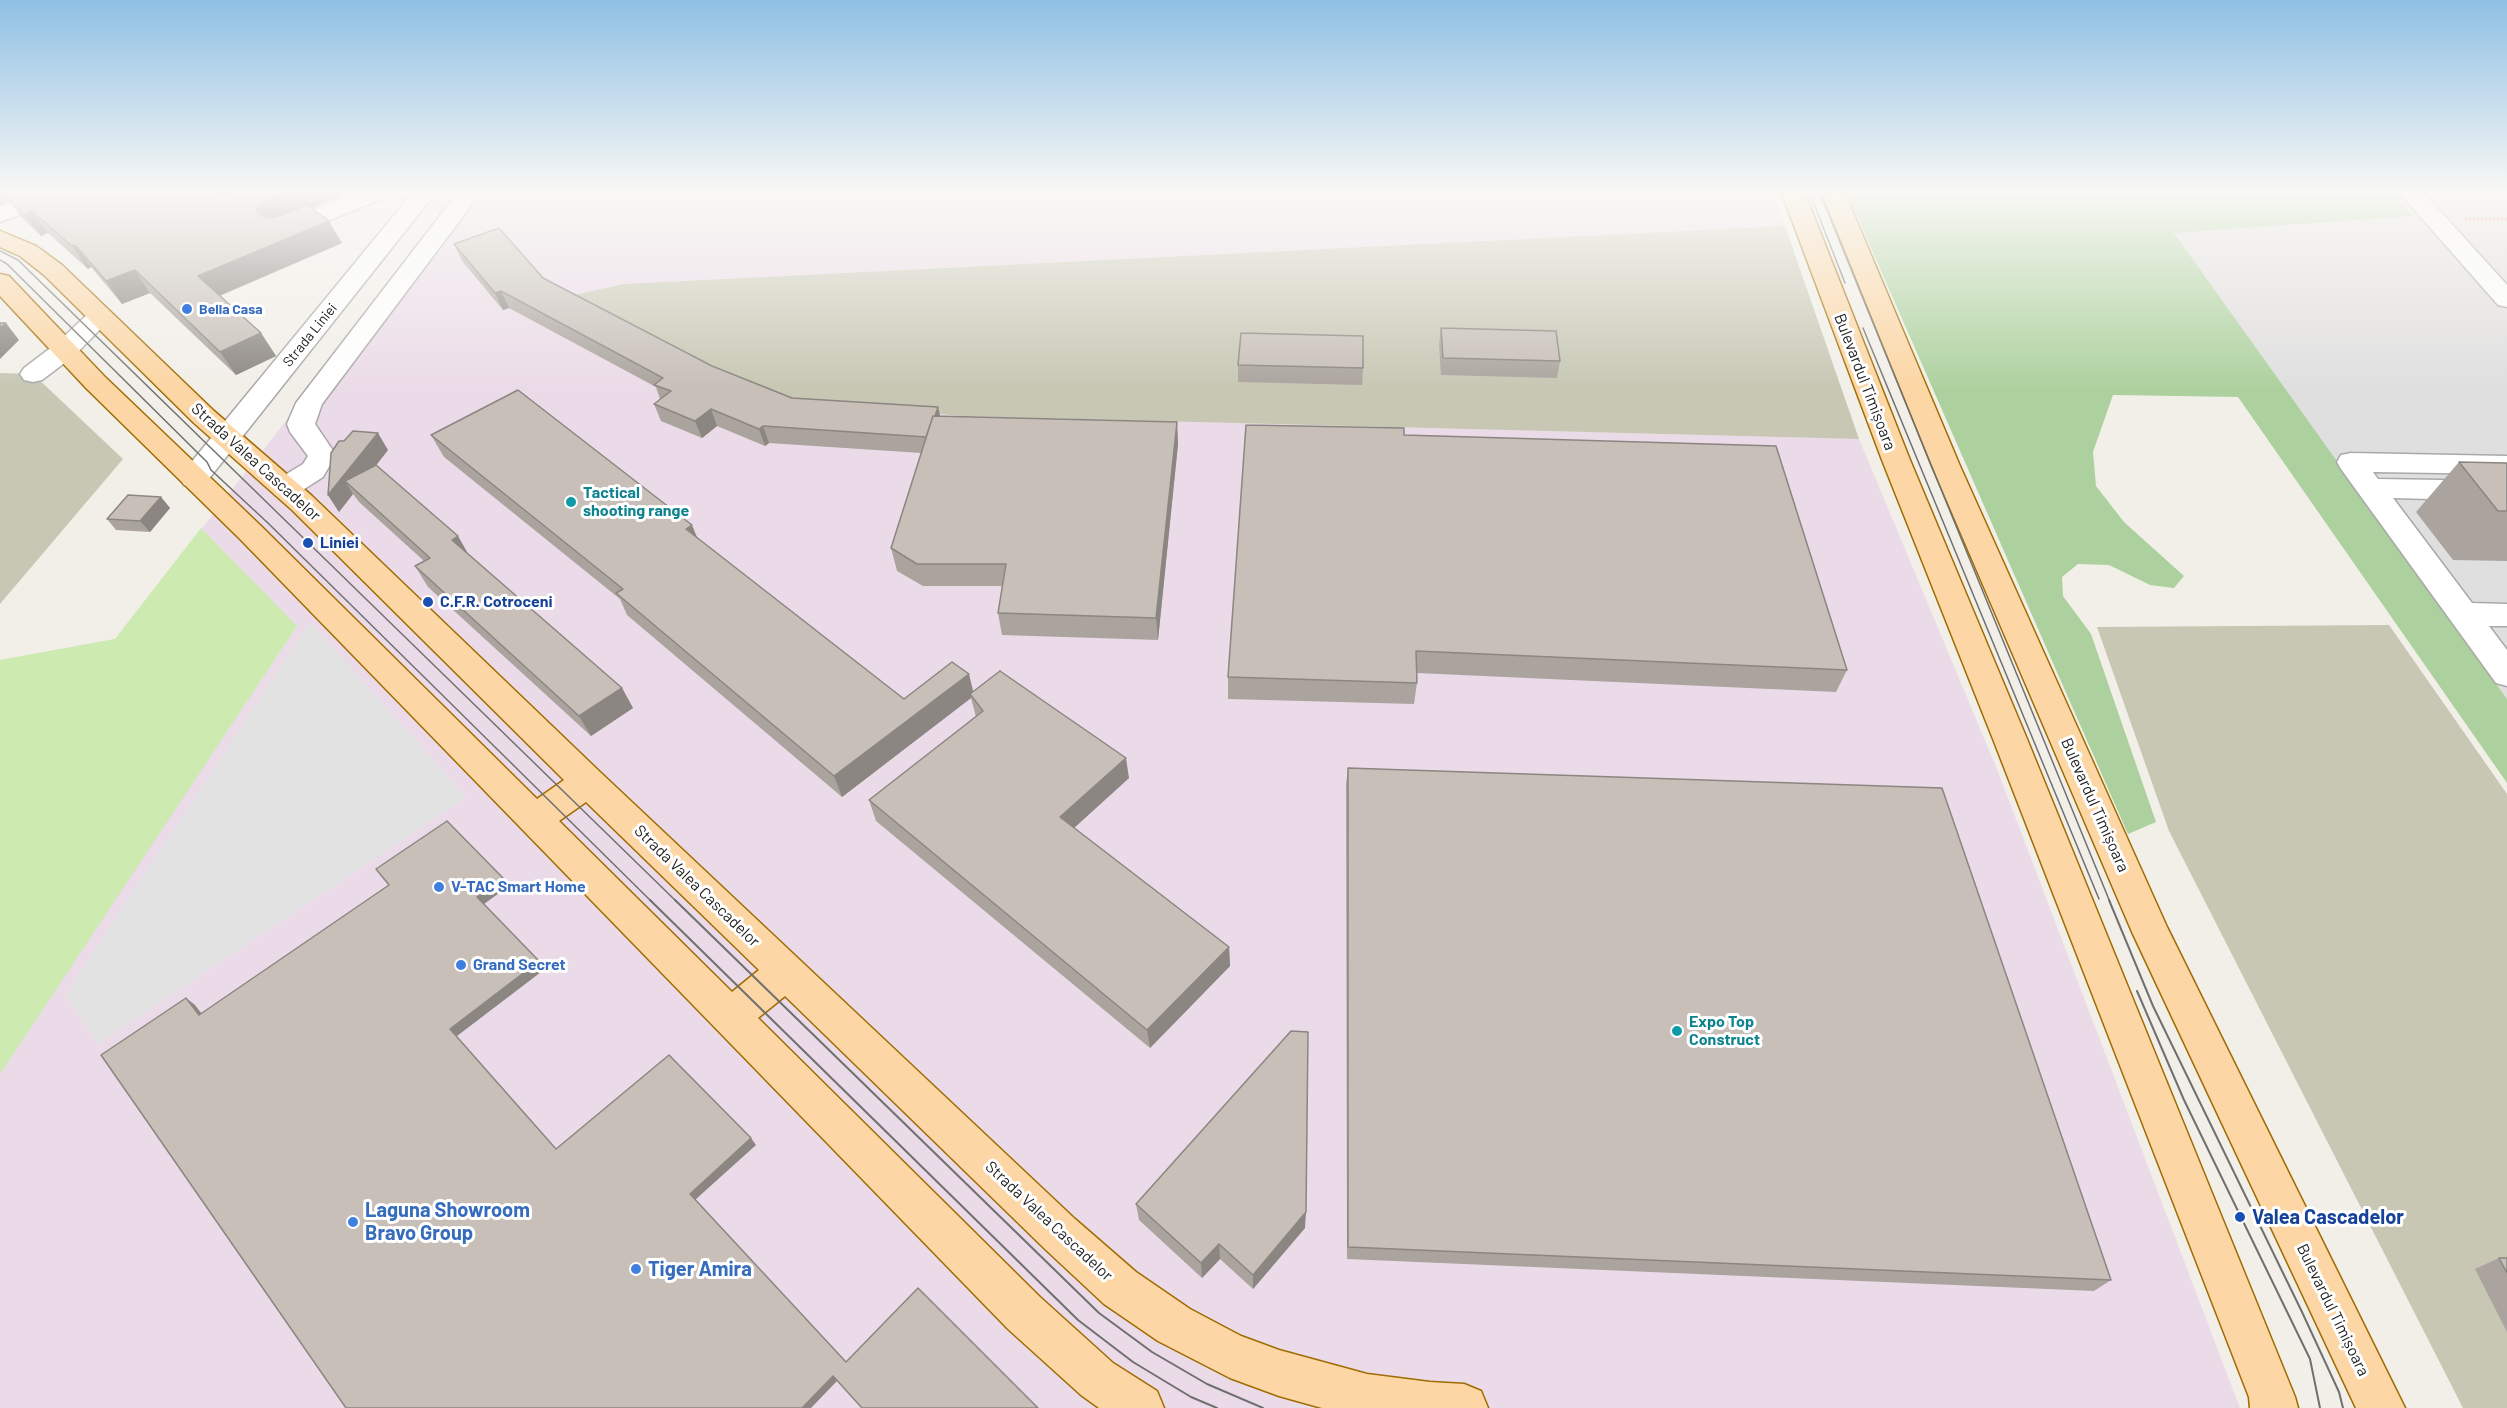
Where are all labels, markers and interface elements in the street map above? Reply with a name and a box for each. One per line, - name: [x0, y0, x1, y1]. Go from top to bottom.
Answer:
- street label: Strada Liniei: [279, 300, 341, 370]
- place label: Bella Casa: [199, 301, 263, 317]
- marker: Bella Casa: [180, 302, 194, 316]
- street label: Bulevardul Timișoara: [1830, 311, 1900, 453]
- street label: Strada Valea Cascadelor: [188, 399, 324, 525]
- place label: Tactical shooting range: [583, 483, 689, 521]
- marker: Tactical shooting range: [564, 495, 578, 509]
- place label: Liniei: [320, 533, 359, 553]
- marker: Liniei: [301, 536, 315, 550]
- place label: C.F.R. Cotroceni: [440, 592, 553, 612]
- marker: C.F.R. Cotroceni: [421, 595, 435, 609]
- street label: Bulevardul Timișoara: [2057, 735, 2133, 875]
- street label: Strada Valea Cascadelor: [630, 821, 764, 951]
- place label: V-TAC Smart Home: [451, 877, 586, 897]
- marker: V-TAC Smart Home: [432, 880, 446, 894]
- place label: Grand Secret: [473, 955, 566, 975]
- marker: Grand Secret: [454, 958, 468, 972]
- place label: Expo Top Construct: [1689, 1012, 1760, 1050]
- marker: Expo Top Construct: [1670, 1024, 1684, 1038]
- street label: Strada Valea Cascadelor: [981, 1157, 1117, 1285]
- place label: Laguna Showroom Bravo Group: [365, 1198, 530, 1245]
- place label: Valea Cascadelor: [2252, 1205, 2404, 1229]
- marker: Valea Cascadelor: [2233, 1210, 2247, 1224]
- marker: Laguna Showroom Bravo Group: [346, 1215, 360, 1229]
- street label: Bulevardul Timișoara: [2293, 1241, 2373, 1379]
- place label: Tiger Amira: [648, 1257, 752, 1281]
- marker: Tiger Amira: [629, 1262, 643, 1276]

